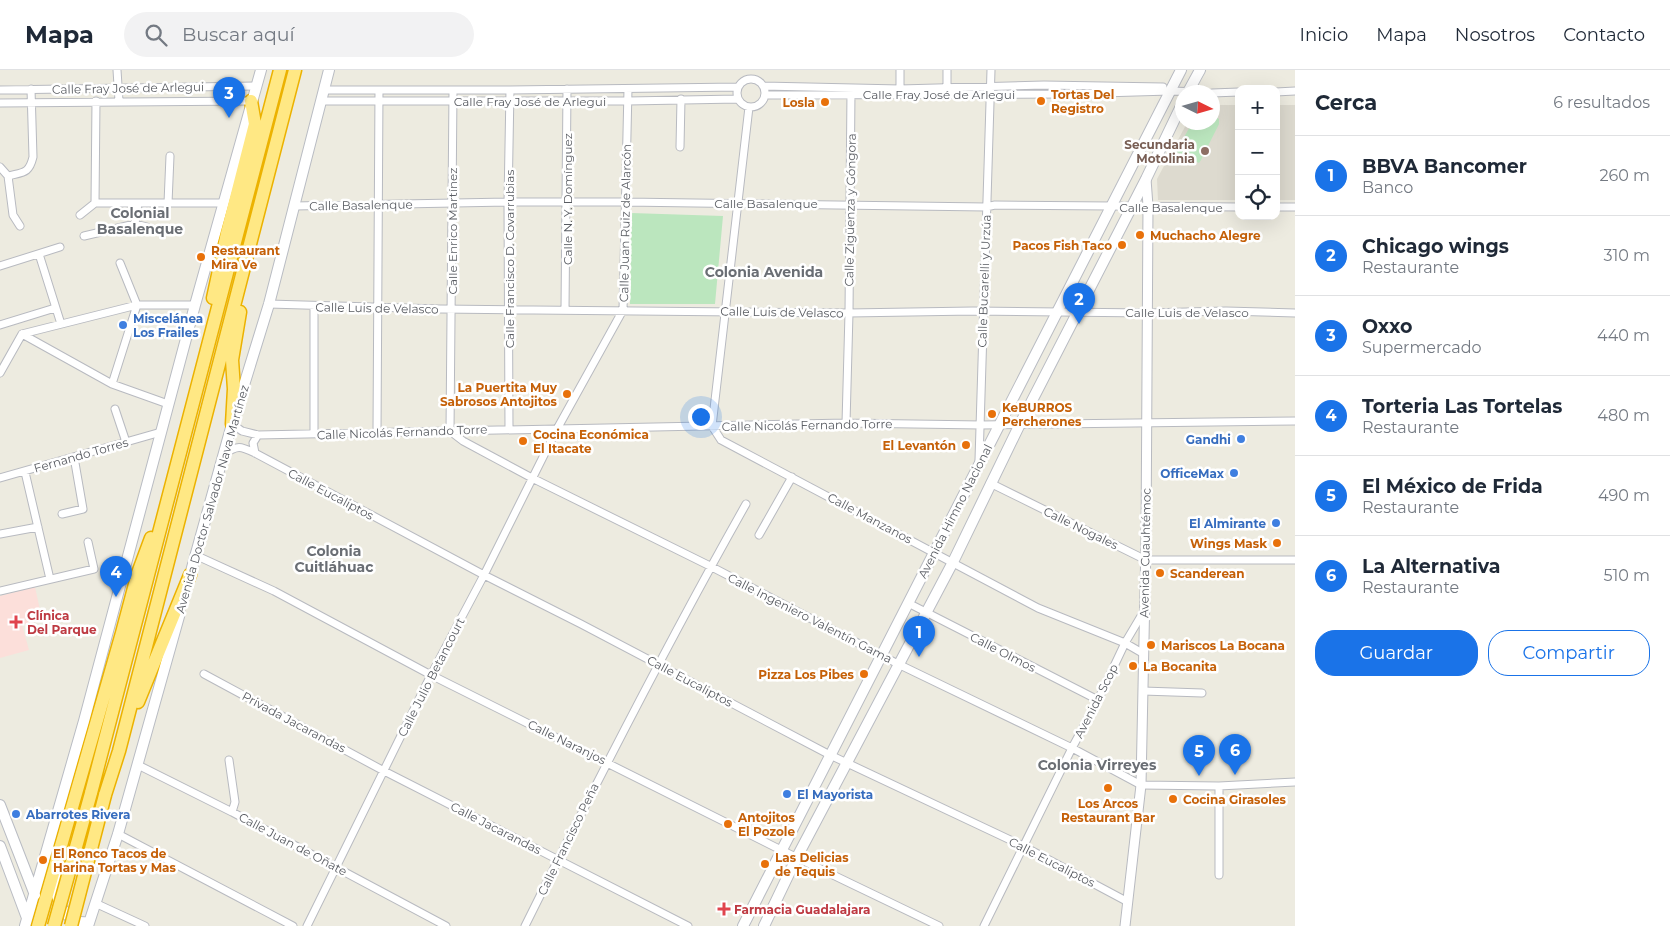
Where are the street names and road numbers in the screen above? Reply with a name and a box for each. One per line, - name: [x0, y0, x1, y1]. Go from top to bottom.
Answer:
- street label: Calle Fray José de Arlegui: [52, 79, 204, 97]
- street label: Calle Fray José de Arlegui: [863, 87, 1015, 102]
- street label: Calle Fray José de Arlegui: [454, 94, 606, 109]
- street label: Calle N. Y. Domínguez: [560, 133, 575, 265]
- street label: Calle Zigüenza y Góngora: [841, 133, 859, 287]
- street label: Calle Juan Ruiz de Alarcón: [616, 144, 634, 302]
- street label: Calle Enrico Martínez: [445, 168, 460, 294]
- street label: Calle Francisco D. Covarrubias: [502, 170, 517, 348]
- street label: Calle Basalenque: [714, 196, 818, 211]
- street label: Calle Basalenque: [309, 197, 413, 213]
- street label: Calle Basalenque: [1119, 200, 1223, 215]
- street label: Calle Bucarelli y Urzúa: [974, 214, 994, 348]
- street label: Calle Luis de Velasco: [315, 299, 439, 317]
- street label: Calle Luis de Velasco: [720, 303, 844, 321]
- street label: Calle Luis de Velasco: [1125, 305, 1249, 320]
- street label: Avenida Doctor Salvador Nava Martínez: [172, 383, 252, 615]
- street label: Calle Nicolás Fernando Torre: [722, 416, 892, 434]
- street label: Calle Nicolás Fernando Torre: [316, 422, 488, 442]
- street label: Fernando Torres: [32, 434, 130, 476]
- street label: Avenida Himno Nacional: [915, 441, 995, 581]
- street label: Calle Eucaliptos: [286, 465, 376, 523]
- street label: Avenida Cuauhtémoc: [1136, 488, 1154, 618]
- street label: Calle Manzanos: [825, 489, 915, 547]
- street label: Calle Nogales: [1041, 503, 1121, 553]
- street label: Calle Ingeniero Valentín Gama: [725, 570, 895, 666]
- street label: Calle Julio Betancourt: [394, 615, 468, 739]
- street label: Calle Olmos: [968, 629, 1038, 675]
- street label: Calle Eucaliptos: [645, 652, 735, 710]
- street label: Avenida Scop: [1071, 661, 1121, 741]
- street label: Privada Jacarandas: [239, 688, 349, 756]
- street label: Calle Naranjos: [525, 717, 609, 768]
- street label: Calle Francisco Peña: [534, 780, 602, 898]
- street label: Calle Jacarandas: [448, 799, 544, 857]
- street label: Calle Juan de Oñate: [236, 809, 350, 879]
- street label: Calle Eucaliptos: [1006, 834, 1098, 890]

